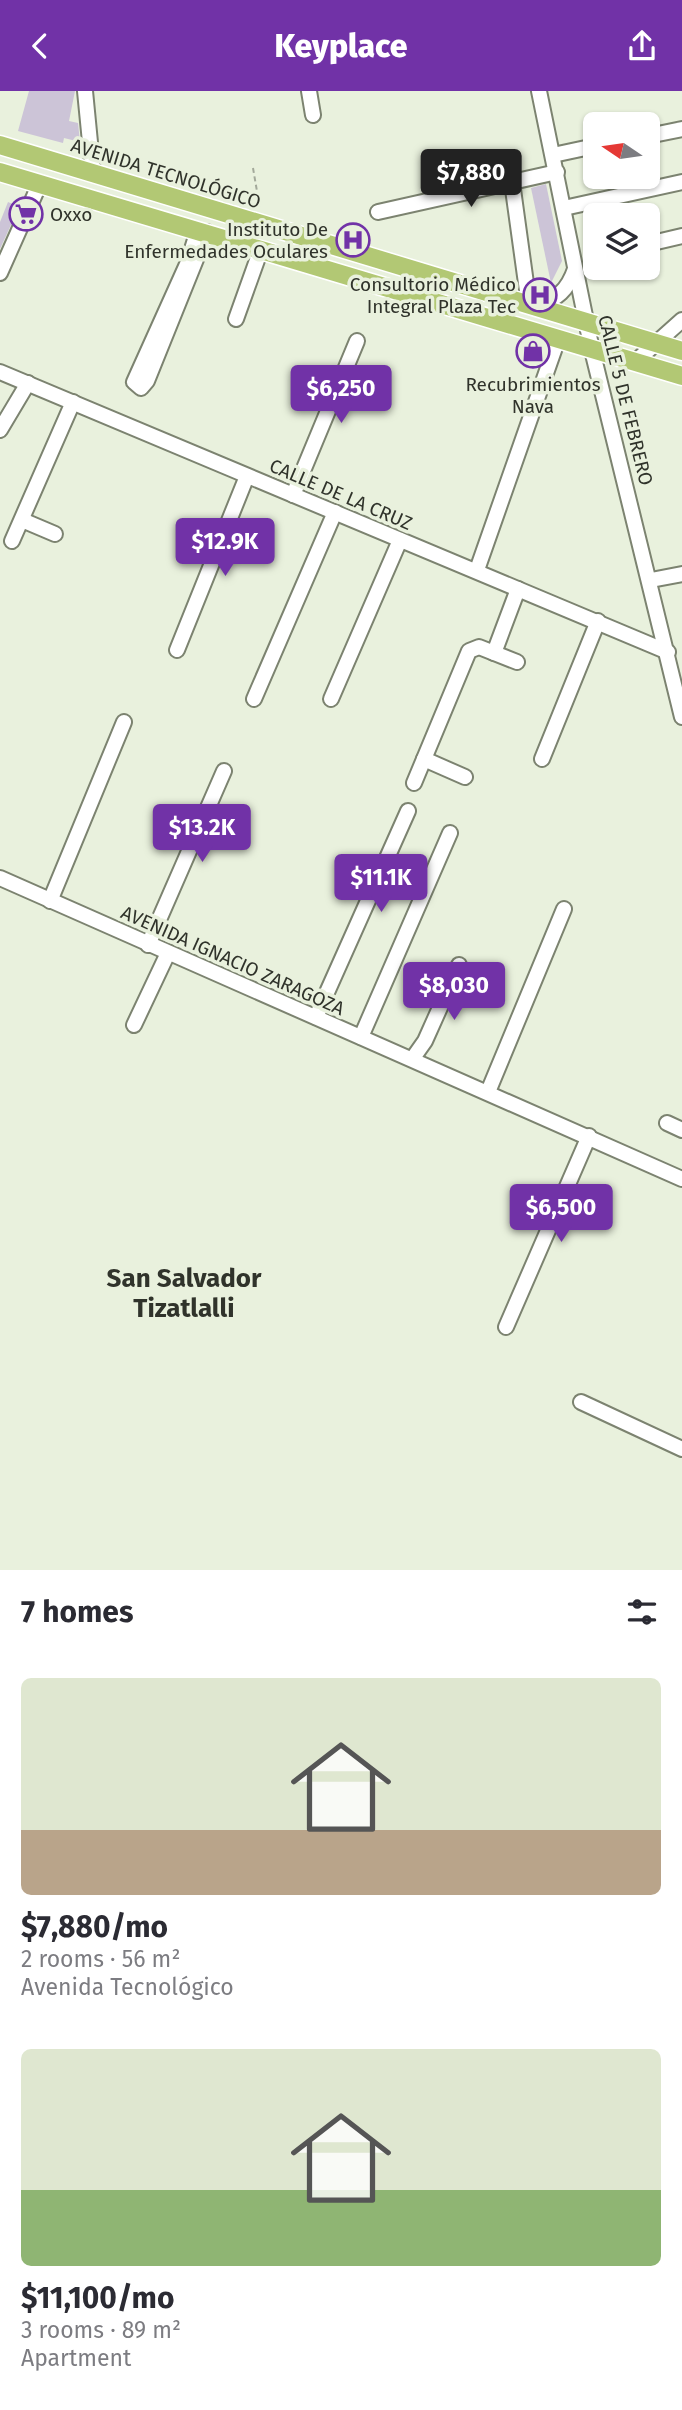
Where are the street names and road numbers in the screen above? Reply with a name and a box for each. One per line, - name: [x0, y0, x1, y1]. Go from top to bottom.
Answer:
- street label: AVENIDA TECNOLÓGICO: [68, 134, 264, 213]
- street label: CALLE 5 DE FEBRERO: [593, 313, 658, 488]
- street label: CALLE DE LA CRUZ: [266, 454, 416, 535]
- street label: AVENIDA IGNACIO ZARAGOZA: [118, 901, 348, 1020]

